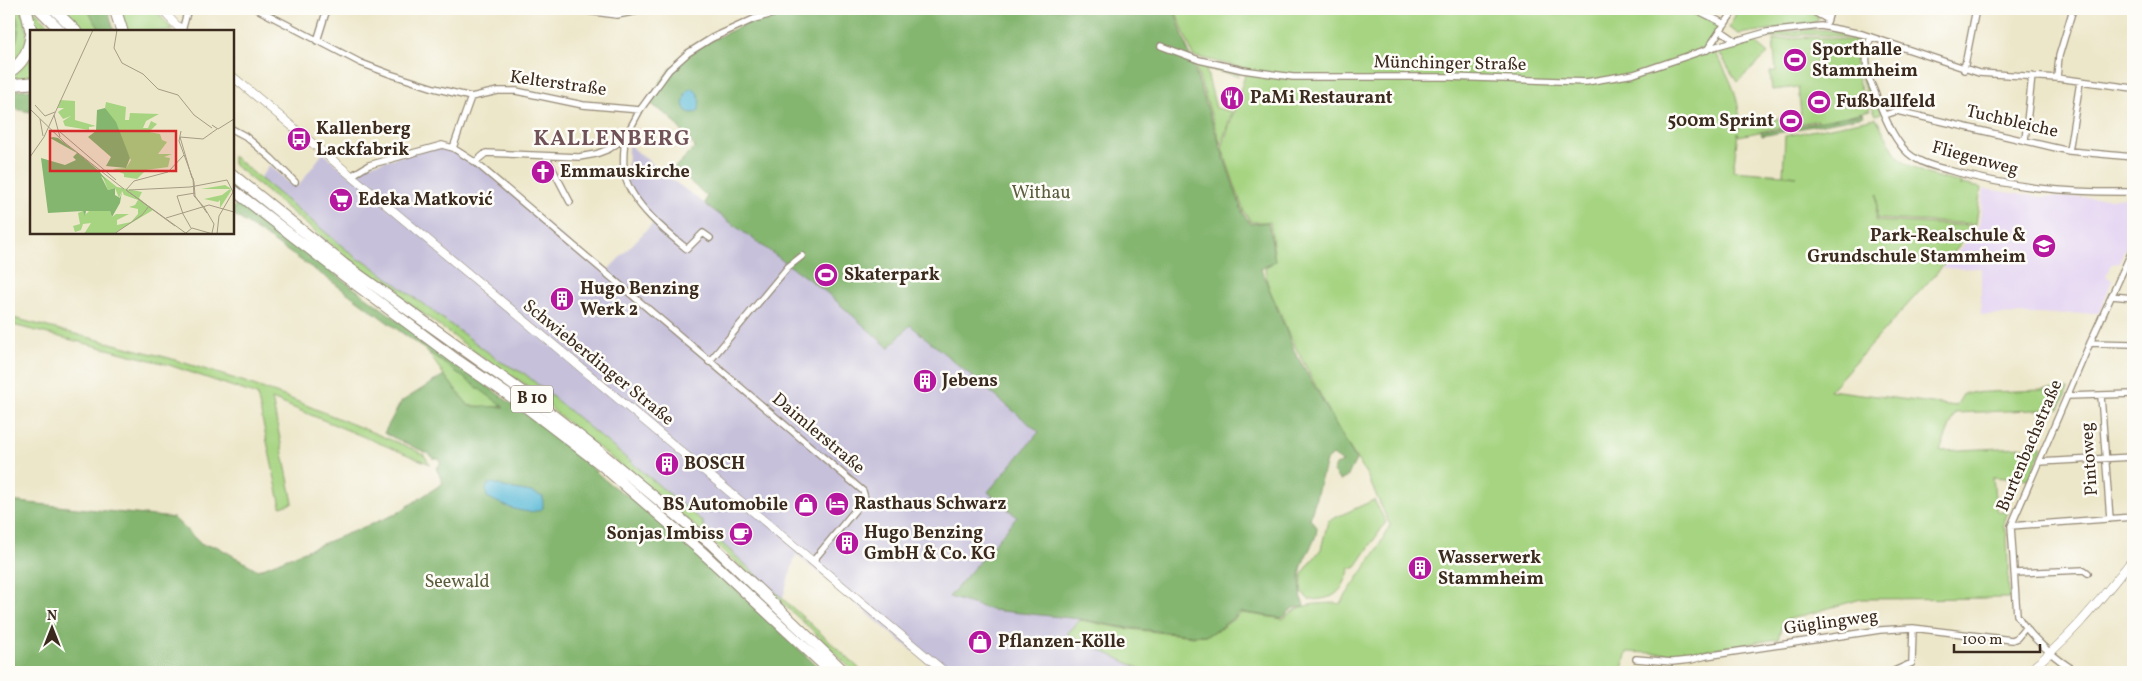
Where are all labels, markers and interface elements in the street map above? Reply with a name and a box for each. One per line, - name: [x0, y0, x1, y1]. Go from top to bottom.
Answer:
- inset map: [30, 30, 234, 234]
- place label: Sporthalle Stammheim: [1812, 38, 1918, 84]
- sports icon: Sporthalle Stammheim: [1782, 47, 1808, 73]
- street label: Münchinger Straße: [1373, 50, 1527, 78]
- street label: Kelterstraße: [508, 65, 608, 103]
- restaurant icon: PaMi Restaurant: [1219, 85, 1245, 111]
- place label: PaMi Restaurant: [1250, 86, 1393, 111]
- sports icon: Fußballfeld: [1806, 89, 1832, 115]
- place label: Fußballfeld: [1836, 90, 1936, 115]
- street label: Tuchbleiche: [1963, 99, 2061, 145]
- sports icon: 500m Sprint: [1778, 108, 1804, 134]
- place label: 500m Sprint: [1667, 109, 1774, 134]
- place label: Kallenberg Lackfabrik: [316, 117, 411, 163]
- district label: KALLENBERG: [533, 124, 691, 155]
- bus stop icon: Kallenberg Lackfabrik: [286, 126, 312, 152]
- street label: Fliegenweg: [1929, 135, 2021, 183]
- church icon: Emmauskirche: [530, 159, 556, 185]
- place label: Emmauskirche: [560, 160, 690, 185]
- park label: Withau: [1011, 181, 1071, 206]
- supermarket icon: Edeka Matković: [328, 187, 354, 213]
- place label: Edeka Matković: [358, 188, 493, 213]
- place label: Park-Realschule & Grundschule Stammheim: [1807, 224, 2026, 270]
- school or university icon: Park-Realschule & Grundschule Stammheim: [2031, 233, 2057, 259]
- sports icon: Skaterpark: [813, 262, 839, 288]
- place label: Skaterpark: [844, 263, 940, 288]
- place label: Hugo Benzing Werk 2: [580, 277, 699, 323]
- building icon: Hugo Benzing Werk 2: [549, 286, 575, 312]
- street label: Schwieberdinger Straße: [517, 294, 679, 432]
- building icon: Jebens: [912, 368, 938, 394]
- place label: Jebens: [941, 369, 998, 394]
- street label: Burtenbachstraße: [1991, 376, 2069, 516]
- road number: B 10: [511, 386, 553, 412]
- street label: Daimlerstraße: [766, 388, 870, 480]
- street label: Pintoweg: [2075, 421, 2105, 497]
- building icon: BOSCH: [654, 451, 680, 477]
- place label: BOSCH: [684, 452, 745, 477]
- hotel icon: Rasthaus Schwarz: [824, 491, 850, 517]
- shop icon: BS Automobile: [793, 492, 819, 518]
- place label: Rasthaus Schwarz: [854, 492, 1006, 517]
- place label: BS Automobile: [662, 493, 788, 518]
- cafe icon: Sonjas Imbiss: [728, 521, 754, 547]
- place label: Hugo Benzing GmbH & Co. KG: [864, 521, 996, 567]
- place label: Sonjas Imbiss: [607, 522, 724, 547]
- building icon: Hugo Benzing GmbH & Co. KG: [834, 530, 860, 556]
- place label: Wasserwerk Stammheim: [1438, 546, 1544, 592]
- building icon: Wasserwerk Stammheim: [1407, 555, 1433, 581]
- park label: Seewald: [424, 570, 490, 595]
- north arrow: [28, 604, 78, 654]
- street label: Güglingweg: [1782, 604, 1880, 642]
- text: N: [47, 607, 57, 626]
- scale bar: [1954, 621, 2041, 653]
- shop icon: Pflanzen-Kölle: [967, 629, 993, 655]
- place label: Pflanzen-Kölle: [998, 630, 1125, 655]
- text: 100 m: [1962, 630, 2002, 651]

